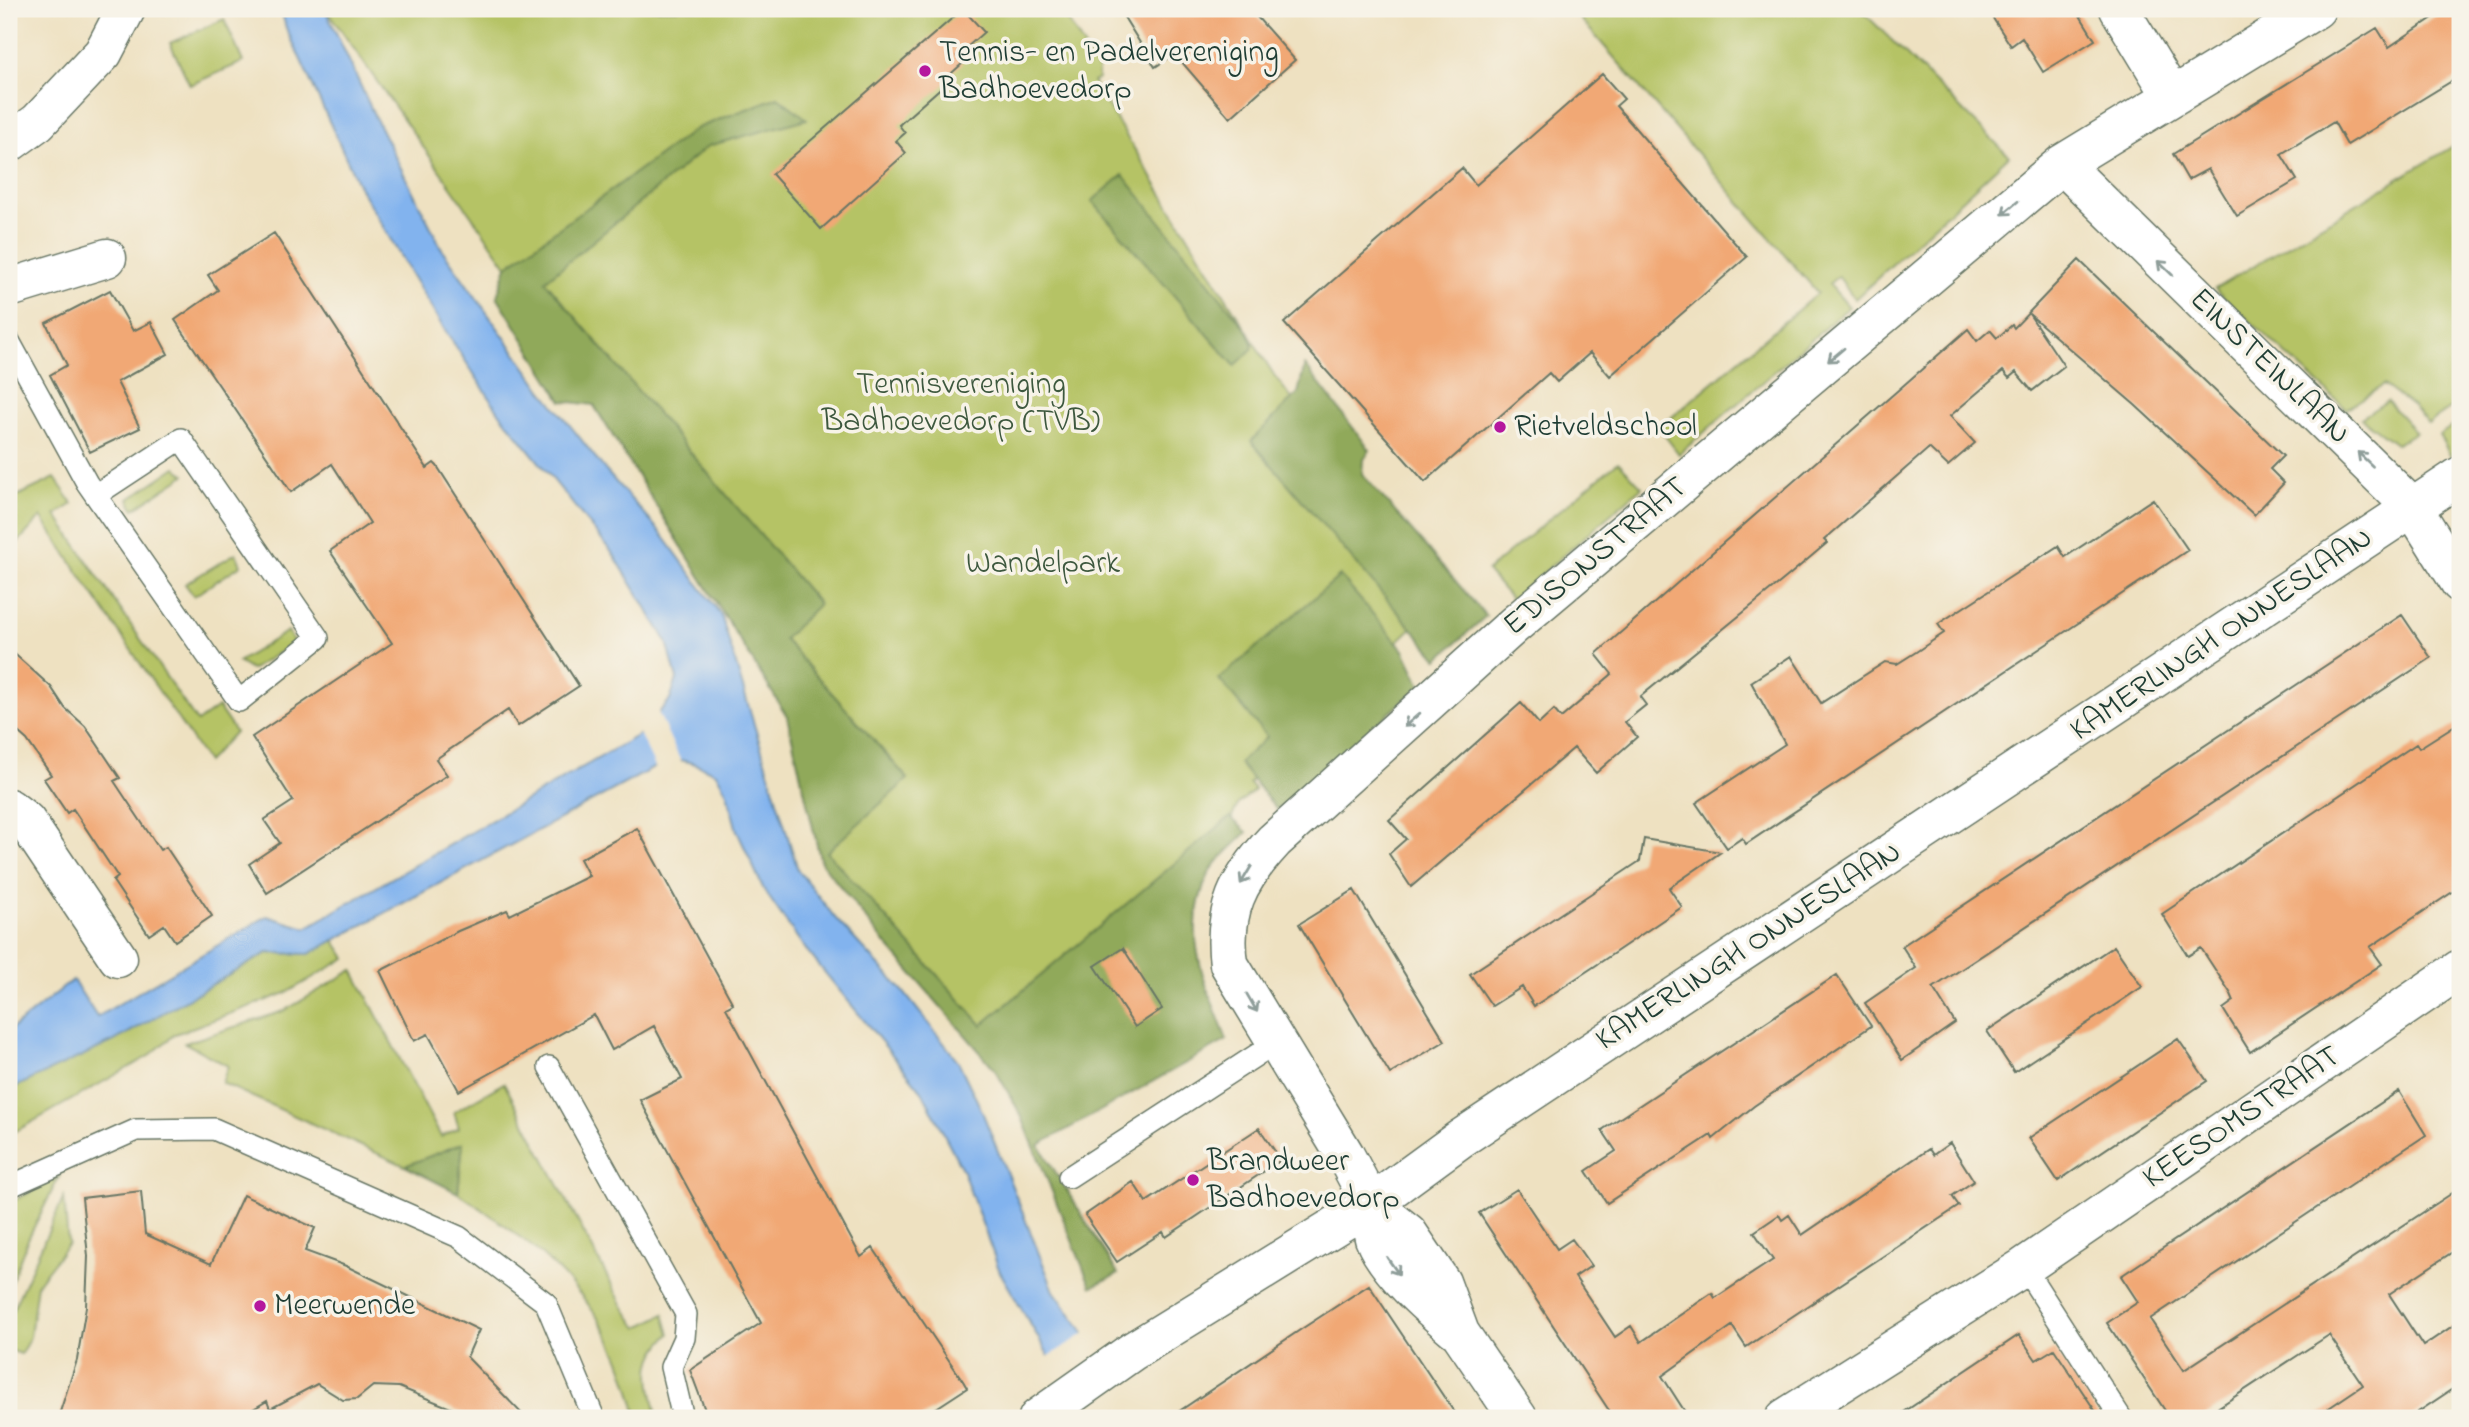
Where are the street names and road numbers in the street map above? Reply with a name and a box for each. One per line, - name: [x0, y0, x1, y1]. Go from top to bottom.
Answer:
- street label: EINSTEINLAAN: [2178, 278, 2360, 456]
- street label: EDISONSTRAAT: [1494, 466, 1698, 648]
- street label: KAMERLINGH ONNESLAAN: [2061, 516, 2383, 754]
- street label: KAMERLINGH ONNESLAAN: [1587, 830, 1911, 1064]
- street label: KEESOMSTRAAT: [2134, 1034, 2350, 1202]

